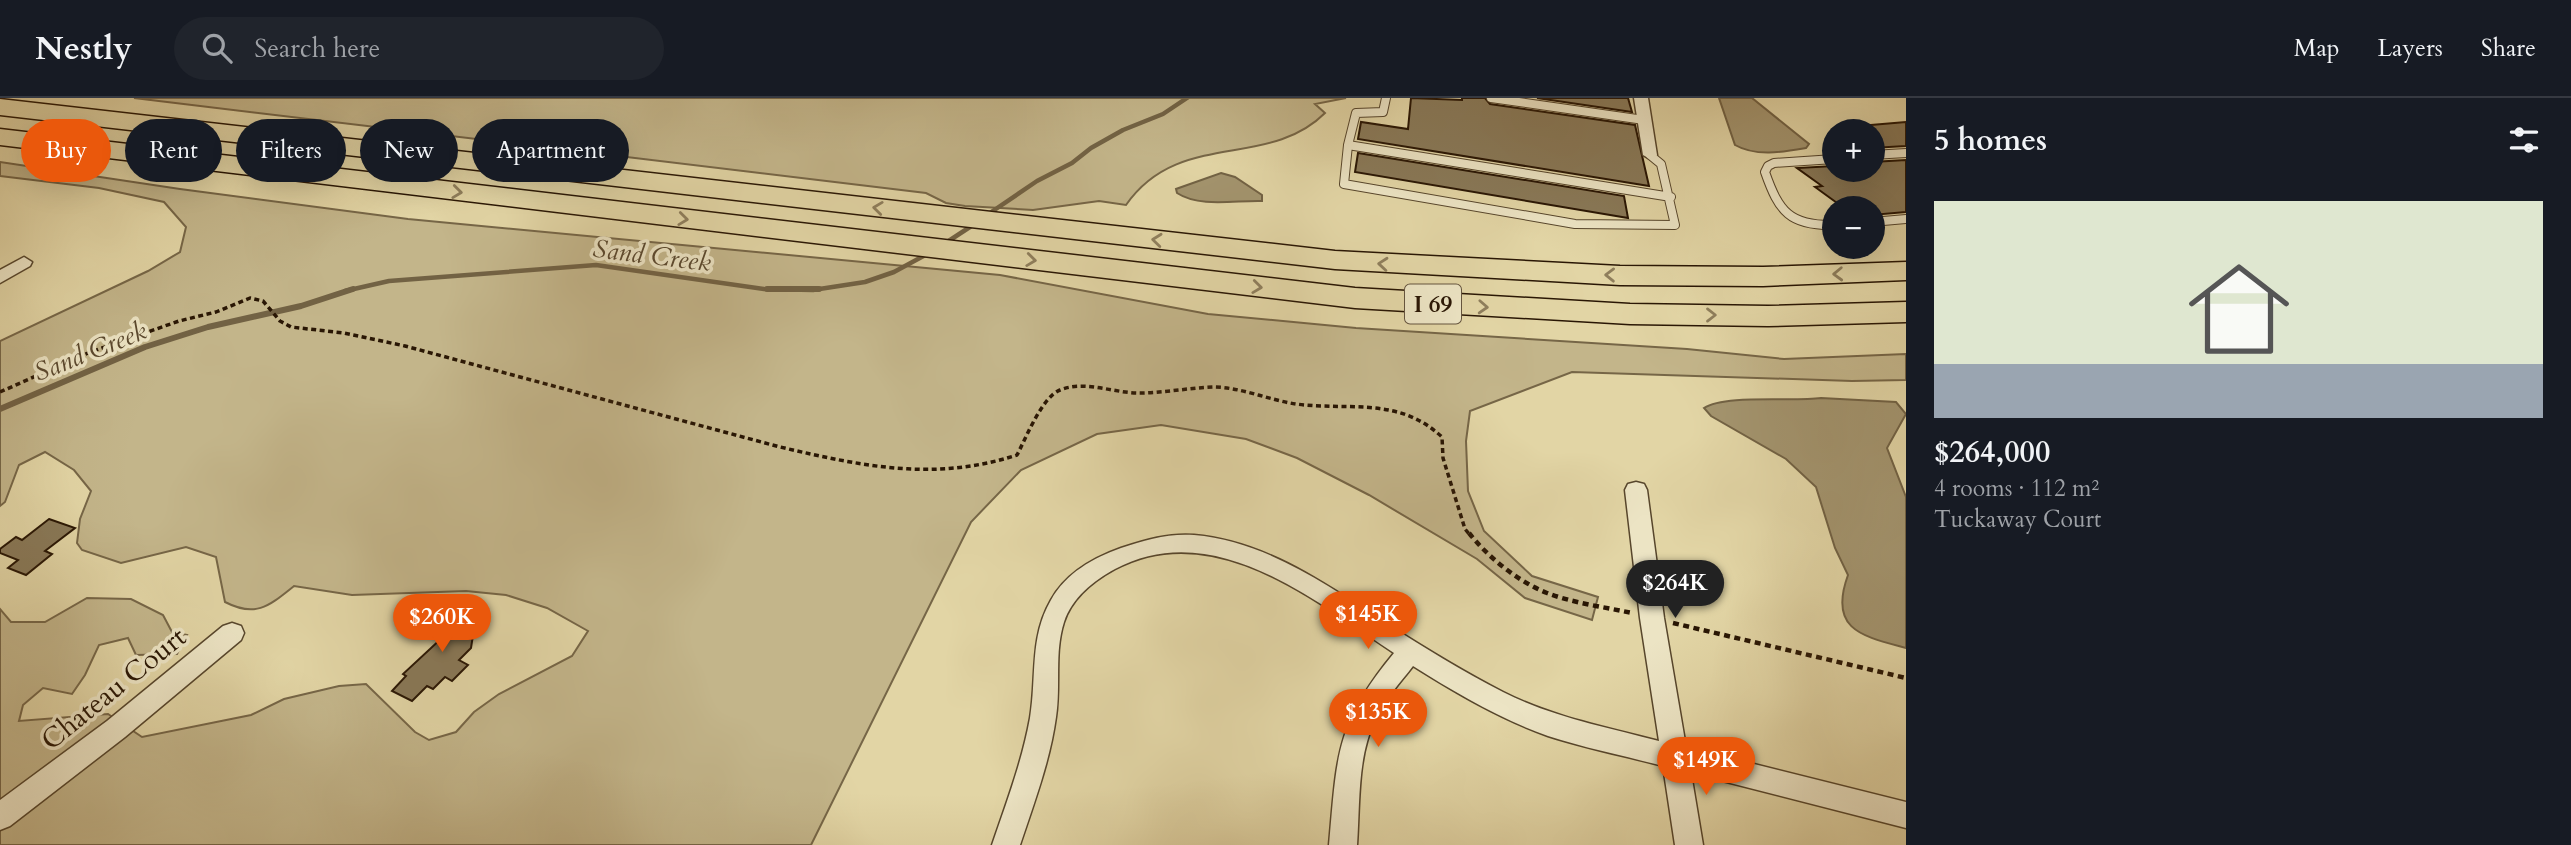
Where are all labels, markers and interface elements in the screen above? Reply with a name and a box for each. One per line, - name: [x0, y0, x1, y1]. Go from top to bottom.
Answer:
- search box: [174, 17, 664, 80]
- text: Nestly: [35, 26, 132, 71]
- icon: search: [198, 29, 236, 67]
- text: Search here: [254, 31, 380, 66]
- text: Map: [2294, 32, 2340, 65]
- text: Layers: [2378, 32, 2443, 65]
- text: Share: [2481, 32, 2536, 65]
- chip: Buy: [21, 119, 111, 182]
- chip: Rent: [125, 119, 222, 182]
- chip: Filters: [236, 119, 346, 182]
- chip: New: [360, 119, 458, 182]
- chip: Apartment: [472, 119, 629, 182]
- map controls: [1822, 119, 1885, 259]
- button: +: [1822, 119, 1885, 182]
- text: 5 homes: [1934, 120, 2047, 161]
- icon: filters: [2505, 121, 2543, 159]
- one-way arrow: [451, 185, 463, 200]
- button: −: [1822, 196, 1885, 259]
- one-way arrow: [872, 201, 883, 216]
- one-way arrow: [677, 212, 689, 227]
- water label: Sand Creek: [591, 231, 713, 280]
- one-way arrow: [1151, 233, 1162, 248]
- icon: home: [2176, 246, 2302, 372]
- one-way arrow: [1025, 253, 1037, 268]
- one-way arrow: [1377, 257, 1388, 272]
- one-way arrow: [1605, 267, 1615, 283]
- one-way arrow: [1832, 267, 1843, 282]
- one-way arrow: [1251, 280, 1263, 295]
- road number: I 69: [1405, 284, 1461, 324]
- one-way arrow: [1478, 300, 1489, 315]
- one-way arrow: [1706, 307, 1716, 323]
- water label: Sand Creek: [29, 313, 152, 390]
- text: $264,000: [1934, 432, 2050, 473]
- text: 4 rooms · 112 m²: [1934, 473, 2099, 504]
- text: Tuckaway Court: [1934, 504, 2101, 535]
- pin: $264K: [1626, 560, 1724, 620]
- text: $264K: [1642, 567, 1708, 598]
- pin: $145K: [1319, 592, 1417, 651]
- pin: $260K: [393, 594, 491, 654]
- text: $145K: [1335, 598, 1401, 629]
- text: $260K: [409, 601, 475, 632]
- street label: Chateau Court: [33, 618, 194, 759]
- pin: $135K: [1329, 690, 1427, 749]
- text: $135K: [1345, 696, 1411, 727]
- pin: $149K: [1657, 738, 1755, 797]
- text: $149K: [1673, 744, 1739, 775]

